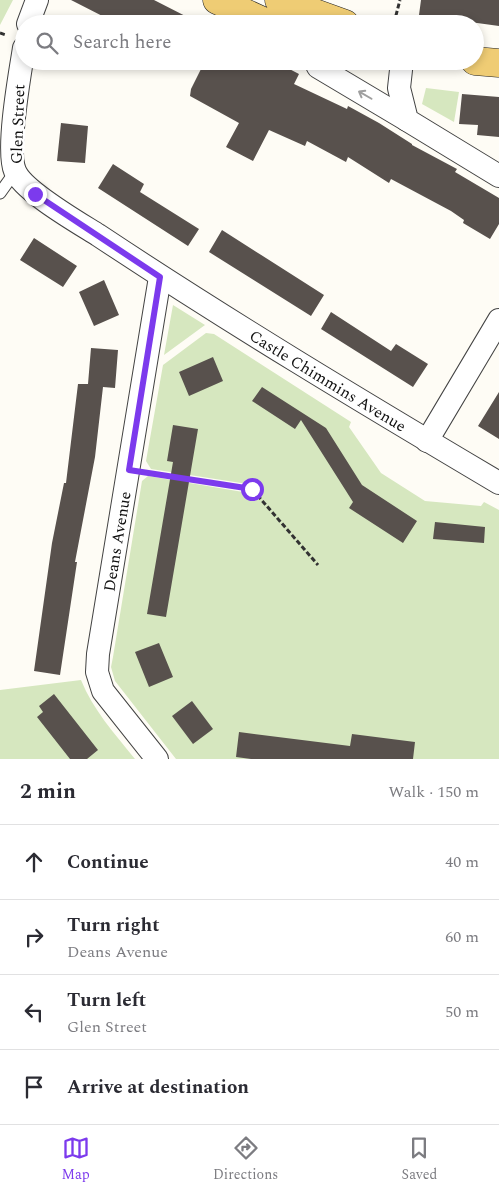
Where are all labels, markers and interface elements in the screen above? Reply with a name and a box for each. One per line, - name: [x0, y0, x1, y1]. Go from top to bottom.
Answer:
- search box: [15, 15, 484, 70]
- text: Search here: [73, 28, 172, 57]
- icon: search: [33, 29, 61, 57]
- street label: Glen Street: [5, 83, 31, 164]
- one-way arrow: [358, 90, 372, 100]
- route end: [24, 183, 47, 206]
- street label: Castle Chimmins Avenue: [244, 324, 411, 438]
- route start: [241, 478, 264, 501]
- street label: Deans Avenue: [97, 490, 138, 593]
- text: 2 min: [20, 776, 76, 808]
- text: Walk · 150 m: [388, 780, 479, 804]
- icon: ahead: [20, 848, 48, 876]
- text: Continue: [67, 848, 149, 877]
- text: 40 m: [445, 850, 479, 874]
- text: Turn right: [67, 911, 160, 940]
- icon: right: [20, 923, 48, 951]
- text: 60 m: [445, 925, 479, 949]
- text: Deans Avenue: [67, 940, 168, 964]
- text: Turn left: [67, 986, 146, 1015]
- icon: left: [20, 998, 48, 1026]
- text: 50 m: [445, 1000, 479, 1024]
- text: Glen Street: [67, 1015, 147, 1039]
- icon: arrive: [20, 1073, 48, 1101]
- text: Arrive at destination: [67, 1073, 249, 1102]
- tab: Map: [62, 1134, 90, 1185]
- tab: Directions: [213, 1134, 278, 1185]
- tab: Saved: [402, 1134, 437, 1185]

